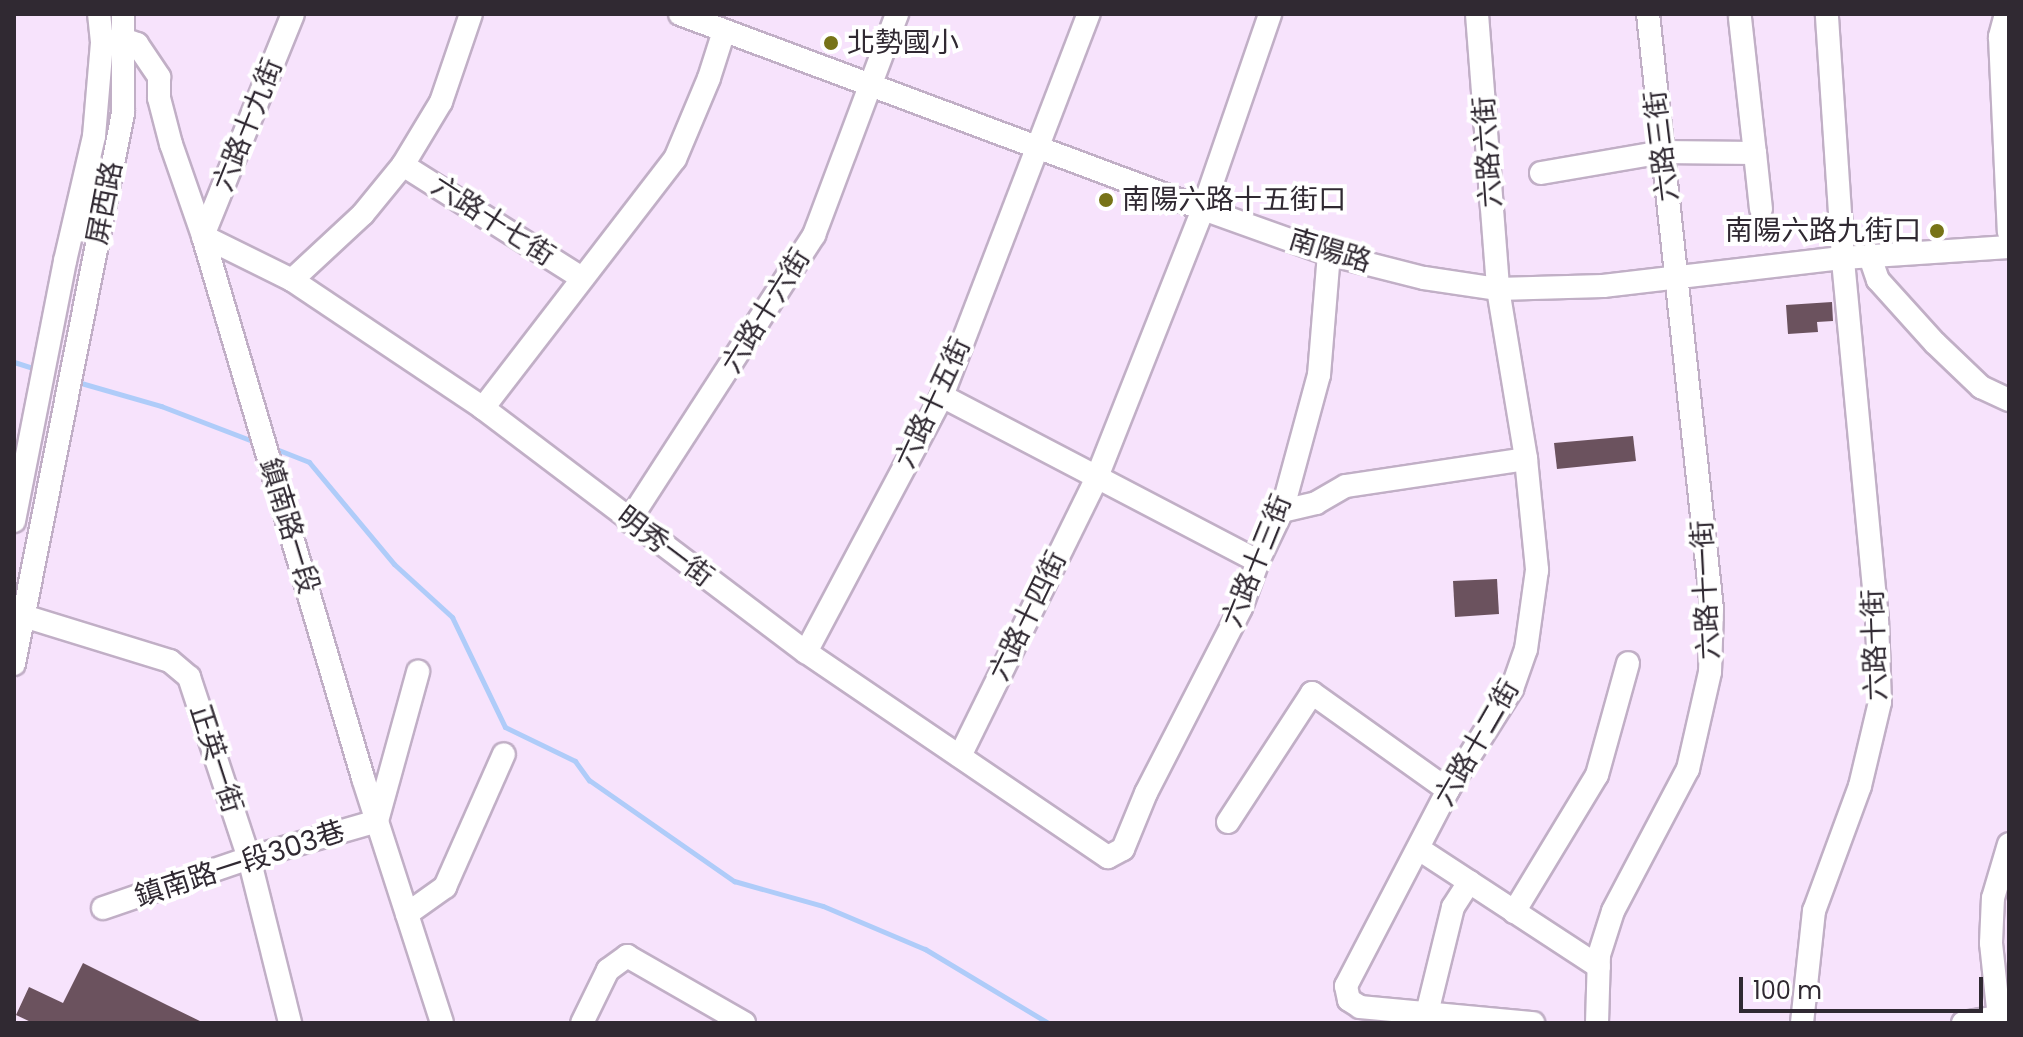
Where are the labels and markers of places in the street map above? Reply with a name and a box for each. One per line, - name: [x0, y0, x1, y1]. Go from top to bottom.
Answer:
- place label: 北勢國小: [847, 26, 959, 60]
- marker: 北勢國小: [822, 34, 840, 52]
- place label: 南陽六路十五街口: [1122, 183, 1346, 217]
- marker: 南陽六路十五街口: [1097, 191, 1115, 209]
- place label: 南陽六路九街口: [1725, 214, 1921, 248]
- marker: 南陽六路九街口: [1928, 222, 1946, 240]

